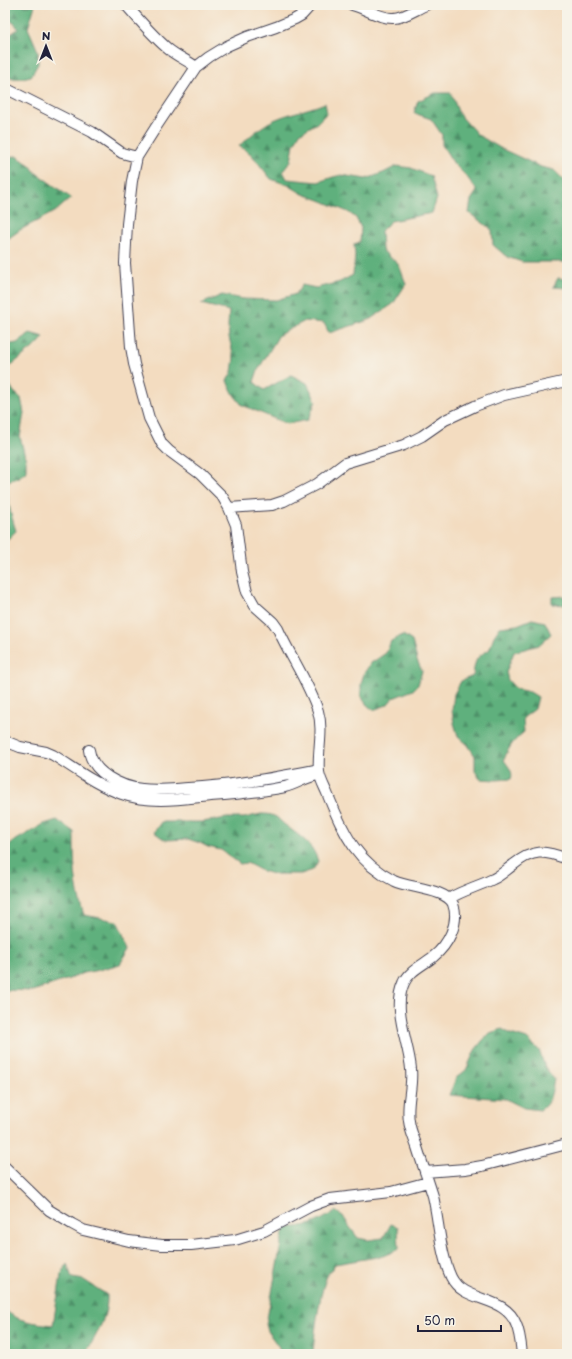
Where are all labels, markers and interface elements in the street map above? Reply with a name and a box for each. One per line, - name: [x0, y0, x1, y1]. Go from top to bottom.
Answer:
- north arrow: [26, 26, 66, 66]
- text: N: [42, 27, 51, 44]
- scale bar: [418, 1307, 501, 1333]
- text: 50 m: [424, 1311, 455, 1329]

